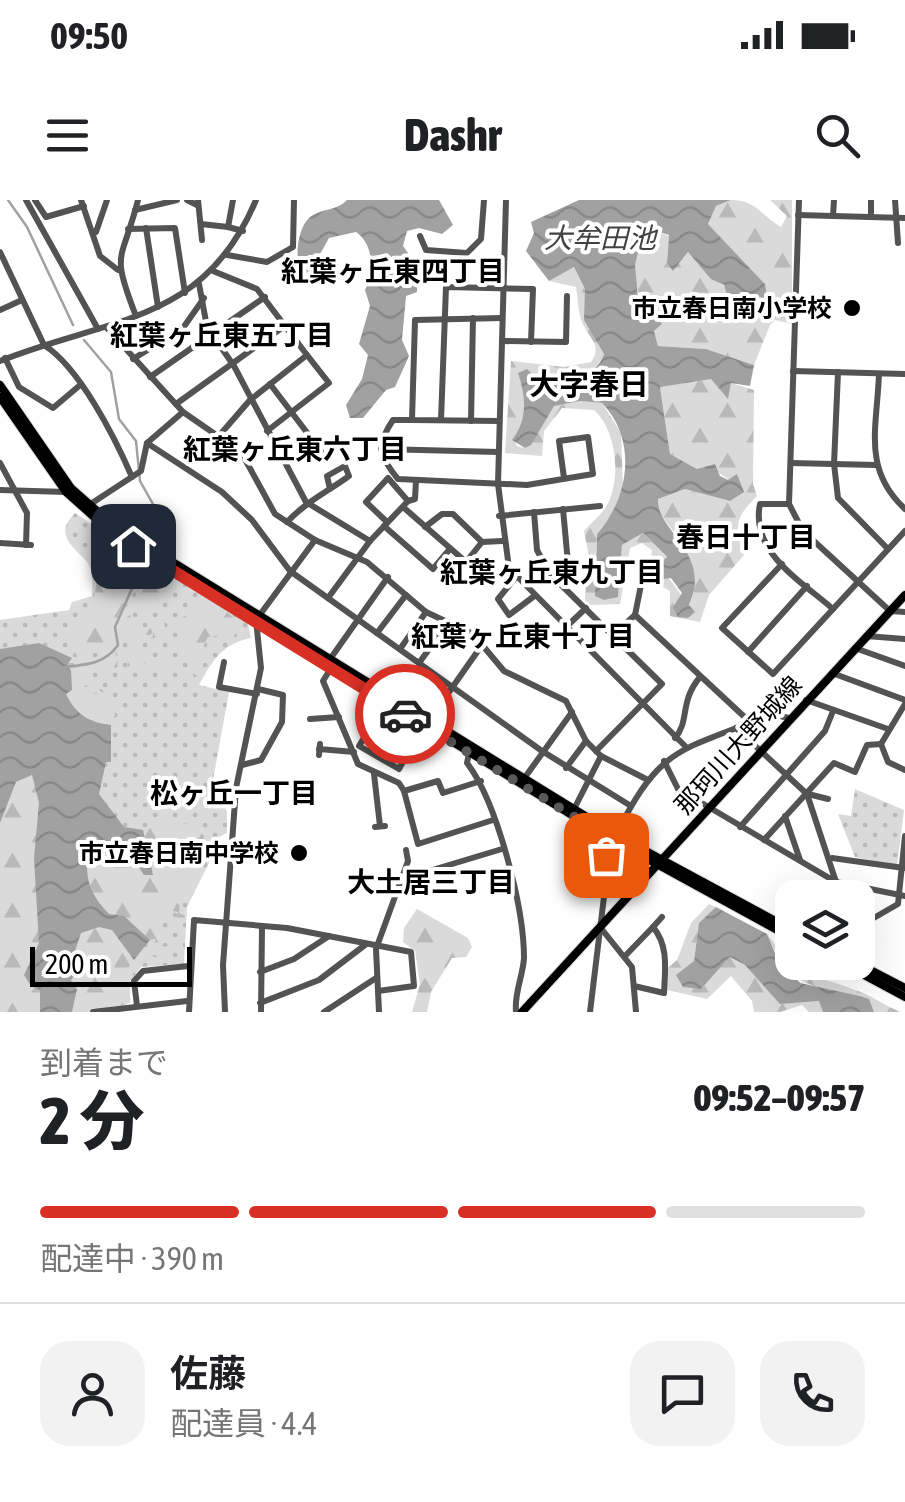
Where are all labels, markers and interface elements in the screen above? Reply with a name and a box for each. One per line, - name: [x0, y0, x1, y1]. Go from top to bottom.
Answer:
- text: 09:50: [50, 14, 128, 57]
- icon: menu: [40, 108, 95, 163]
- icon: search: [810, 108, 865, 163]
- text: Dashr: [404, 109, 501, 161]
- water label: 大牟田池: [544, 222, 659, 254]
- district label: 紅葉ヶ丘東四丁目: [281, 255, 505, 287]
- place label: 市立春日南小学校: [632, 294, 832, 322]
- marker: 市立春日南小学校: [841, 297, 863, 319]
- district label: 紅葉ヶ丘東五丁目: [110, 319, 334, 351]
- district label: 大字春日: [529, 367, 649, 401]
- district label: 紅葉ヶ丘東六丁目: [183, 433, 407, 465]
- pin: [91, 504, 176, 589]
- icon: home: [106, 519, 161, 574]
- district label: 春日十丁目: [676, 521, 816, 553]
- district label: 紅葉ヶ丘東九丁目: [440, 556, 664, 588]
- district label: 紅葉ヶ丘東十丁目: [411, 620, 635, 652]
- courier: [355, 664, 455, 764]
- street label: 那珂川大野城線: [669, 671, 807, 819]
- icon: car: [378, 687, 433, 742]
- district label: 松ヶ丘一丁目: [150, 777, 318, 809]
- pin: [564, 813, 649, 898]
- icon: bag: [579, 828, 634, 883]
- place label: 市立春日南中学校: [79, 839, 279, 867]
- marker: 市立春日南中学校: [288, 842, 310, 864]
- district label: 大土居三丁目: [347, 866, 515, 898]
- map controls: [775, 880, 875, 980]
- button: layers: [775, 880, 875, 980]
- scale bar: [30, 942, 192, 986]
- text: 200 m: [45, 948, 108, 980]
- text: 到着まで: [40, 1044, 168, 1081]
- text: 09:52–09:57: [693, 1076, 865, 1119]
- text: 2 分: [40, 1083, 144, 1158]
- text: 配達中 · 390 m: [40, 1240, 224, 1277]
- button: person: [40, 1341, 145, 1446]
- button: chat: [630, 1341, 735, 1446]
- button: phone: [760, 1341, 865, 1446]
- text: 佐藤: [170, 1352, 246, 1395]
- text: 配達員 · 4.4: [170, 1405, 317, 1442]

